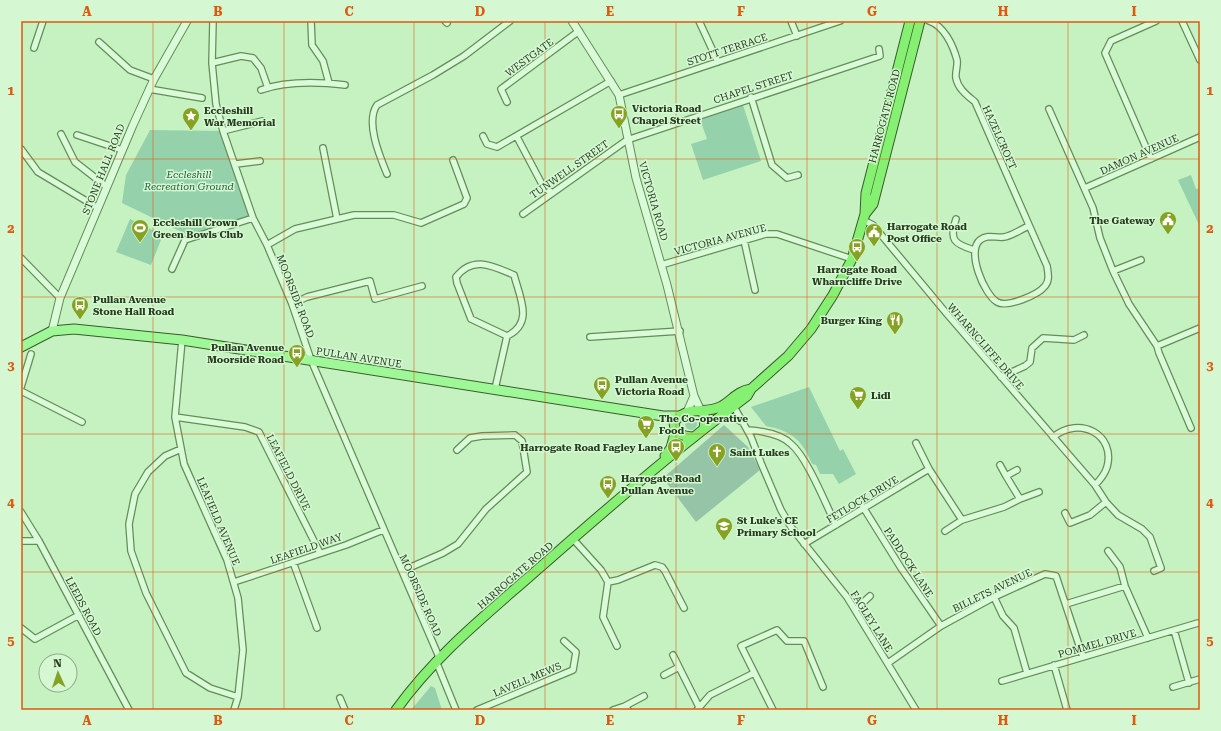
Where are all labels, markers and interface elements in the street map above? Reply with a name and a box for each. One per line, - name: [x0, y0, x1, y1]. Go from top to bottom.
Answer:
- text: A: [82, 4, 92, 19]
- text: B: [213, 4, 223, 19]
- text: C: [344, 4, 354, 19]
- text: D: [475, 4, 485, 19]
- text: E: [606, 4, 614, 19]
- text: F: [737, 4, 745, 19]
- text: G: [867, 4, 877, 19]
- text: H: [998, 4, 1009, 19]
- text: I: [1131, 4, 1137, 19]
- street label: STOTT TERRACE: [686, 31, 769, 68]
- street label: WESTGATE: [503, 36, 555, 79]
- street label: HARROGATE ROAD: [867, 68, 902, 164]
- street label: CHAPEL STREET: [712, 69, 795, 106]
- text: 1: [7, 83, 15, 98]
- text: 1: [1206, 83, 1214, 98]
- place label: Victoria Road Chapel Street: [632, 103, 702, 126]
- street label: HAZELCROFT: [980, 103, 1019, 171]
- bus stop icon: Victoria Road Chapel Street: [609, 104, 629, 129]
- place label: Eccleshill War Memorial: [204, 105, 276, 128]
- place icon: Eccleshill War Memorial: [181, 106, 201, 131]
- street label: STONE HALL ROAD: [80, 122, 127, 216]
- street label: DAMON AVENUE: [1098, 132, 1180, 177]
- street label: TUNWELL STREET: [528, 138, 611, 201]
- street label: VICTORIA ROAD: [637, 160, 670, 242]
- park label: Eccleshill Recreation Ground: [143, 169, 234, 192]
- public building icon: The Gateway: [1158, 210, 1178, 235]
- place label: The Gateway: [1089, 215, 1155, 226]
- place label: Eccleshill Crown Green Bowls Club: [153, 217, 243, 240]
- sports icon: Eccleshill Crown Green Bowls Club: [130, 218, 150, 243]
- text: 2: [7, 221, 15, 236]
- place label: Harrogate Road Post Office: [887, 221, 967, 244]
- text: 2: [1206, 221, 1214, 236]
- street label: VICTORIA AVENUE: [673, 222, 767, 257]
- public building icon: Harrogate Road Post Office: [864, 222, 884, 247]
- bus stop icon: Harrogate Road Wharncliffe Drive: [847, 237, 867, 262]
- street label: MOORSIDE ROAD: [275, 253, 317, 340]
- place label: Harrogate Road Wharncliffe Drive: [812, 264, 902, 287]
- place label: Pullan Avenue Stone Hall Road: [93, 294, 175, 317]
- bus stop icon: Pullan Avenue Stone Hall Road: [70, 295, 90, 320]
- street label: WHARNCLIFFE DRIVE: [945, 301, 1026, 392]
- restaurant icon: Burger King: [885, 310, 905, 335]
- place label: Burger King: [821, 315, 883, 326]
- place label: Pullan Avenue Moorside Road: [207, 342, 284, 365]
- bus stop icon: Pullan Avenue Moorside Road: [287, 343, 307, 368]
- street label: PULLAN AVENUE: [315, 345, 403, 370]
- text: 3: [7, 358, 15, 373]
- text: 3: [1206, 358, 1214, 373]
- place label: Pullan Avenue Victoria Road: [615, 374, 688, 397]
- bus stop icon: Pullan Avenue Victoria Road: [592, 375, 612, 400]
- supermarket icon: Lidl: [848, 385, 868, 410]
- place label: Lidl: [871, 390, 891, 401]
- place label: The Co-operative Food: [659, 413, 748, 436]
- supermarket icon: The Co-operative Food: [636, 414, 656, 439]
- street label: LEAFIELD DRIVE: [265, 432, 313, 512]
- bus stop icon: Harrogate Road Fagley Lane: [666, 437, 686, 462]
- place label: Harrogate Road Fagley Lane: [520, 442, 663, 453]
- church icon: Saint Lukes: [707, 442, 727, 467]
- place label: Saint Lukes: [730, 447, 789, 458]
- place label: Harrogate Road Pullan Avenue: [621, 473, 701, 496]
- bus stop icon: Harrogate Road Pullan Avenue: [598, 474, 618, 499]
- street label: FETLOCK DRIVE: [824, 474, 900, 525]
- street label: LEAFIELD AVENUE: [195, 476, 242, 567]
- text: 4: [7, 495, 15, 510]
- text: 4: [1206, 495, 1214, 510]
- place label: St Luke's CE Primary School: [737, 515, 816, 538]
- school or university icon: St Luke's CE Primary School: [714, 516, 734, 541]
- street label: PADDOCK LANE: [882, 525, 935, 599]
- street label: LEAFIELD WAY: [269, 531, 344, 566]
- street label: HARROGATE ROAD: [475, 539, 556, 611]
- street label: MOORSIDE ROAD: [398, 553, 444, 638]
- street label: BILLETS AVENUE: [951, 566, 1034, 614]
- street label: LEEDS ROAD: [63, 575, 104, 638]
- street label: FAGLEY LANE: [848, 589, 895, 654]
- street label: POMMEL DRIVE: [1057, 627, 1137, 660]
- text: 5: [7, 633, 15, 648]
- text: 5: [1206, 633, 1214, 648]
- north arrow: [38, 653, 78, 693]
- text: N: [53, 657, 63, 670]
- street label: LAVELL MEWS: [491, 660, 563, 699]
- text: A: [82, 713, 92, 728]
- text: B: [213, 713, 223, 728]
- text: C: [344, 713, 354, 728]
- text: D: [475, 713, 485, 728]
- text: E: [606, 713, 614, 728]
- text: F: [737, 713, 745, 728]
- text: G: [867, 713, 877, 728]
- text: H: [998, 713, 1009, 728]
- text: I: [1131, 713, 1137, 728]

